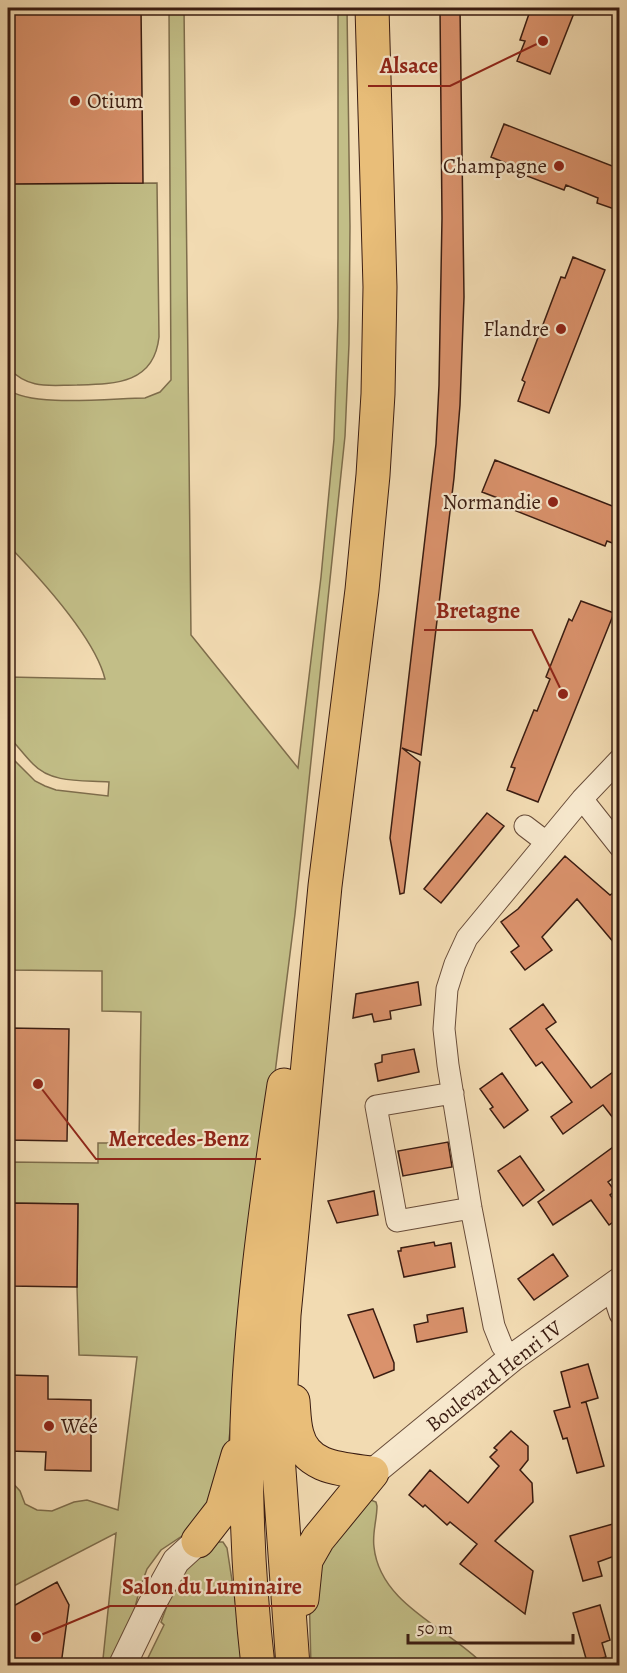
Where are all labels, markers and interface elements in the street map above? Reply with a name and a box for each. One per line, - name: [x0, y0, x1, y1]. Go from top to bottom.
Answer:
- callout: Alsace: [368, 46, 450, 86]
- text: Alsace: [379, 51, 438, 81]
- place label: Otium: [87, 87, 143, 115]
- marker: Otium: [68, 94, 82, 108]
- place label: Champagne: [443, 152, 547, 180]
- marker: Champagne: [552, 159, 566, 173]
- place label: Flandre: [483, 315, 549, 343]
- marker: Flandre: [554, 322, 568, 336]
- place label: Normandie: [442, 488, 541, 516]
- marker: Normandie: [546, 495, 560, 509]
- callout: Bretagne: [424, 590, 532, 630]
- text: Bretagne: [436, 596, 520, 626]
- callout: Mercedes-Benz: [96, 1119, 261, 1159]
- text: Mercedes-Benz: [109, 1124, 249, 1154]
- street label: Boulevard Henri IV: [420, 1314, 568, 1438]
- place label: Wéé: [60, 1412, 98, 1440]
- marker: Wéé: [42, 1419, 56, 1433]
- callout: Salon du Luminaire: [110, 1566, 315, 1606]
- text: Salon du Luminaire: [122, 1572, 302, 1602]
- scale bar: [408, 1607, 573, 1645]
- text: 50 m: [417, 1616, 453, 1640]

